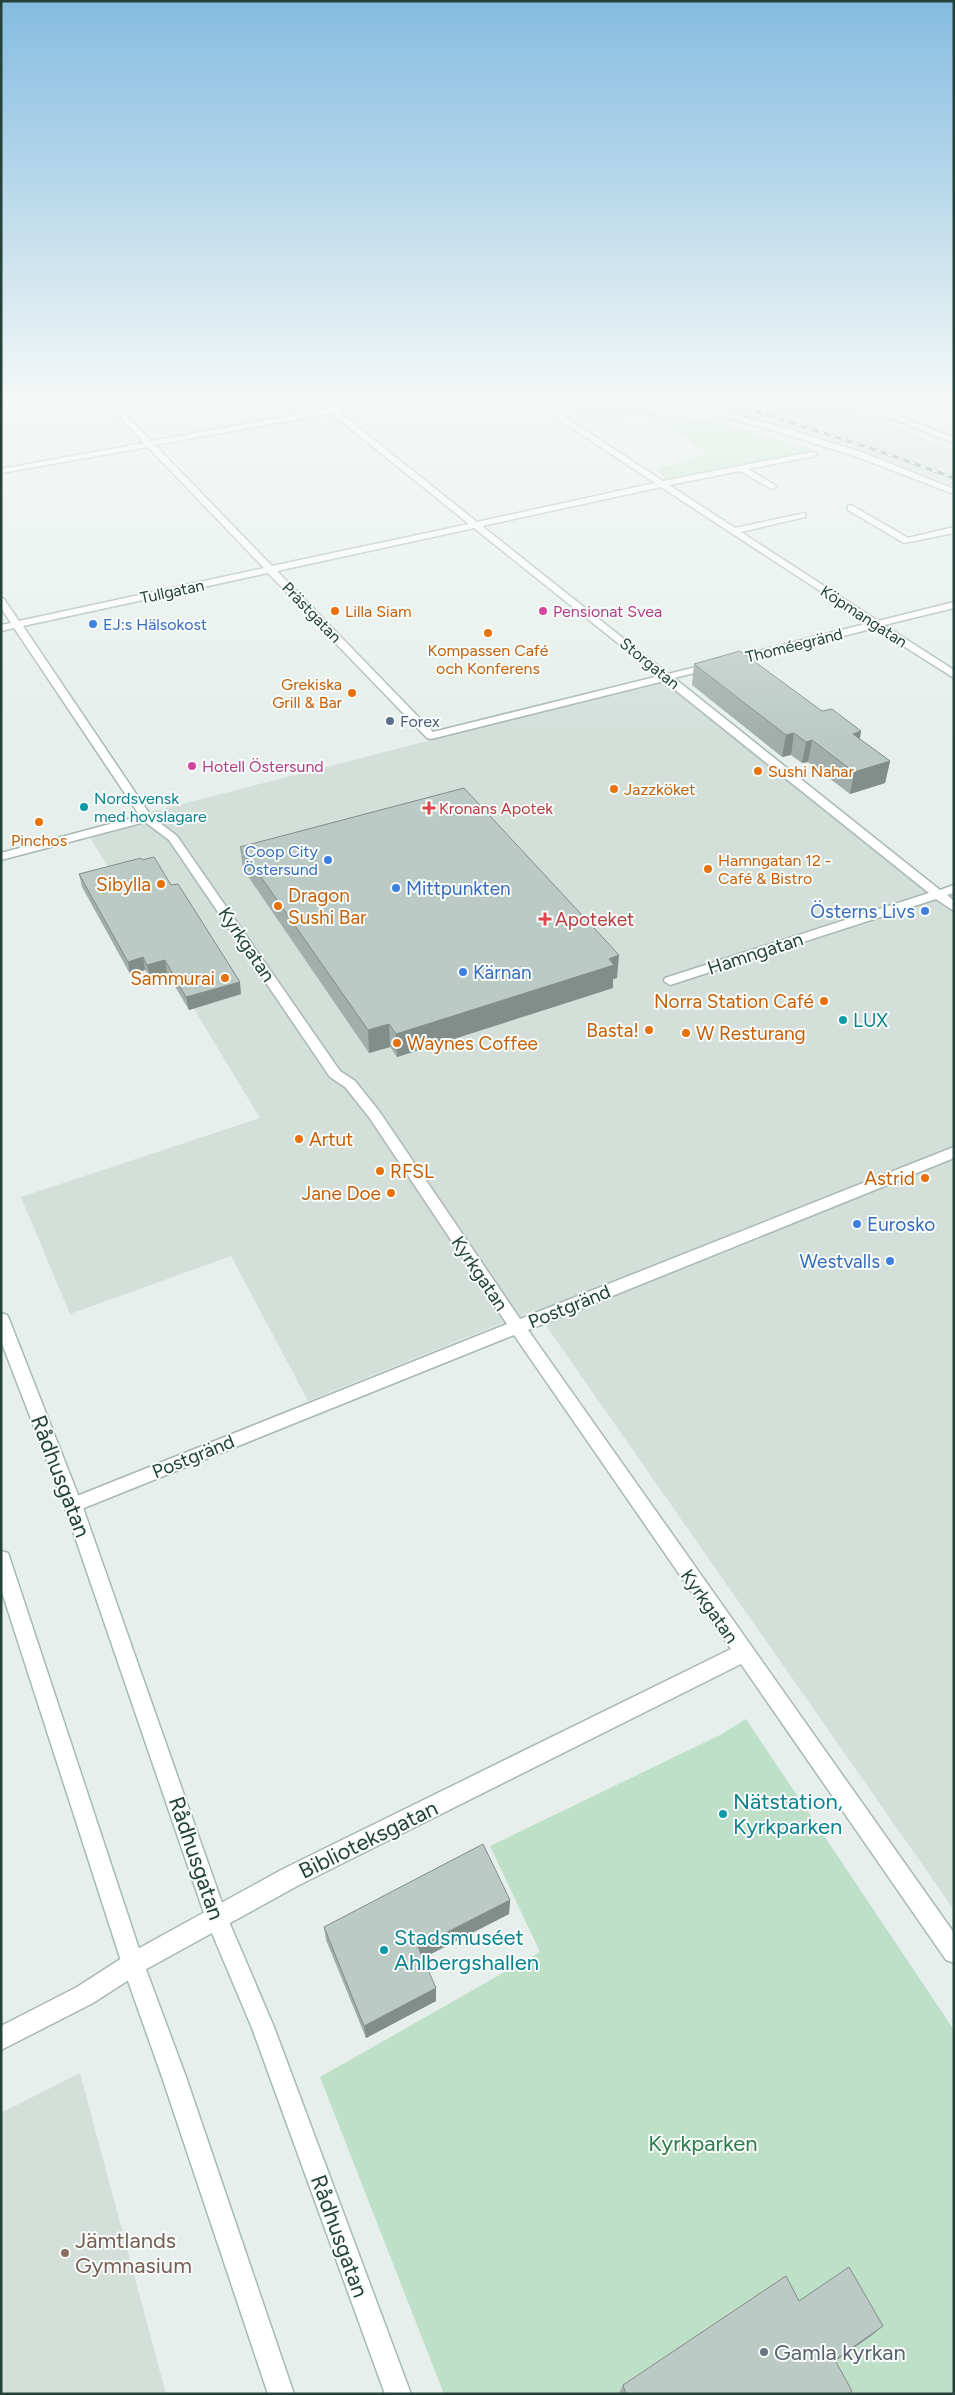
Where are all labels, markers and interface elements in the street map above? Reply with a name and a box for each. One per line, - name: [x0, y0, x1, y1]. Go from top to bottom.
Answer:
- street label: Tullgatan: [138, 575, 206, 608]
- street label: Prästgatan: [278, 578, 345, 647]
- street label: Köpmangatan: [817, 581, 911, 652]
- place label: Lilla Siam: [345, 602, 412, 621]
- place label: Pensionat Svea: [553, 602, 662, 621]
- marker: Lilla Siam: [329, 605, 341, 617]
- marker: Pensionat Svea: [537, 605, 549, 617]
- place label: EJ:s Hälsokost: [103, 615, 207, 634]
- marker: EJ:s Hälsokost: [87, 618, 99, 630]
- street label: Thoméegränd: [744, 624, 845, 667]
- marker: Kompassen Café och Konferens: [482, 627, 494, 639]
- street label: Storgatan: [616, 634, 683, 693]
- place label: Kompassen Café och Konferens: [428, 641, 549, 678]
- place label: Grekiska Grill & Bar: [272, 675, 343, 712]
- marker: Grekiska Grill & Bar: [346, 687, 358, 699]
- place label: Forex: [400, 712, 440, 731]
- marker: Forex: [384, 715, 396, 727]
- place label: Hotell Östersund: [202, 757, 324, 776]
- marker: Hotell Östersund: [186, 760, 198, 772]
- place label: Sushi Nahar: [768, 762, 854, 781]
- marker: Sushi Nahar: [752, 765, 764, 777]
- place label: Jazzköket: [624, 780, 695, 799]
- marker: Jazzköket: [608, 783, 620, 795]
- place label: Nordsvensk med hovslagare: [94, 789, 207, 826]
- place label: Kronans Apotek: [439, 799, 553, 818]
- marker: Nordsvensk med hovslagare: [78, 801, 90, 813]
- marker: Kronans Apotek: [423, 802, 435, 814]
- marker: Pinchos: [33, 816, 45, 828]
- place label: Pinchos: [11, 831, 67, 850]
- place label: Coop City Östersund: [243, 842, 319, 879]
- place label: Hamngatan 12 - Café & Bistro: [718, 851, 832, 888]
- marker: Coop City Östersund: [322, 854, 334, 866]
- marker: Hamngatan 12 - Café & Bistro: [702, 863, 714, 875]
- place label: Sibylla: [96, 873, 151, 896]
- place label: Mittpunkten: [406, 877, 511, 900]
- marker: Sibylla: [155, 878, 167, 890]
- marker: Mittpunkten: [390, 882, 402, 894]
- place label: Dragon Sushi Bar: [288, 884, 367, 929]
- marker: Dragon Sushi Bar: [272, 900, 284, 912]
- place label: Österns Livs: [810, 900, 915, 923]
- street label: Kyrkgatan: [213, 903, 280, 986]
- marker: Österns Livs: [919, 905, 931, 917]
- place label: Apoteket: [555, 908, 634, 931]
- marker: Apoteket: [539, 913, 551, 925]
- street label: Hamngatan: [705, 927, 806, 980]
- place label: Kärnan: [473, 961, 532, 984]
- marker: Kärnan: [457, 966, 469, 978]
- place label: Sammurai: [130, 967, 215, 990]
- marker: Sammurai: [219, 972, 231, 984]
- place label: Norra Station Café: [654, 990, 814, 1013]
- marker: Norra Station Café: [818, 995, 830, 1007]
- place label: LUX: [853, 1009, 888, 1032]
- marker: LUX: [837, 1014, 849, 1026]
- place label: Basta!: [586, 1019, 639, 1042]
- place label: W Resturang: [696, 1022, 806, 1045]
- marker: Basta!: [643, 1024, 655, 1036]
- marker: W Resturang: [680, 1027, 692, 1039]
- place label: Waynes Coffee: [407, 1032, 538, 1055]
- marker: Waynes Coffee: [391, 1037, 403, 1049]
- place label: Artut: [309, 1128, 353, 1151]
- marker: Artut: [293, 1133, 305, 1145]
- place label: RFSL: [390, 1160, 434, 1183]
- marker: RFSL: [374, 1165, 386, 1177]
- place label: Astrid: [864, 1167, 915, 1190]
- marker: Astrid: [919, 1172, 931, 1184]
- place label: Jane Doe: [301, 1182, 381, 1205]
- marker: Jane Doe: [385, 1187, 397, 1199]
- place label: Eurosko: [867, 1213, 935, 1236]
- marker: Eurosko: [851, 1218, 863, 1230]
- street label: Kyrkgatan: [446, 1232, 513, 1315]
- place label: Westvalls: [800, 1250, 880, 1273]
- marker: Westvalls: [884, 1255, 896, 1267]
- street label: Postgränd: [525, 1280, 614, 1333]
- street label: Rådhusgatan: [25, 1411, 96, 1541]
- street label: Postgränd: [149, 1430, 238, 1483]
- street label: Kyrkgatan: [676, 1565, 743, 1648]
- place label: Nätstation, Kyrkparken: [733, 1788, 843, 1840]
- street label: Rådhusgatan: [163, 1793, 230, 1923]
- street label: Biblioteksgatan: [294, 1794, 442, 1885]
- marker: Nätstation, Kyrkparken: [717, 1808, 729, 1820]
- place label: Stadsmuséet Ahlbergshallen: [394, 1924, 539, 1976]
- marker: Stadsmuséet Ahlbergshallen: [378, 1944, 390, 1956]
- park label: Kyrkparken: [648, 2130, 758, 2157]
- street label: Rådhusgatan: [305, 2171, 374, 2301]
- place label: Jämtlands Gymnasium: [75, 2227, 192, 2279]
- marker: Jämtlands Gymnasium: [59, 2247, 71, 2259]
- place label: Gamla kyrkan: [774, 2339, 906, 2366]
- marker: Gamla kyrkan: [758, 2346, 770, 2358]

